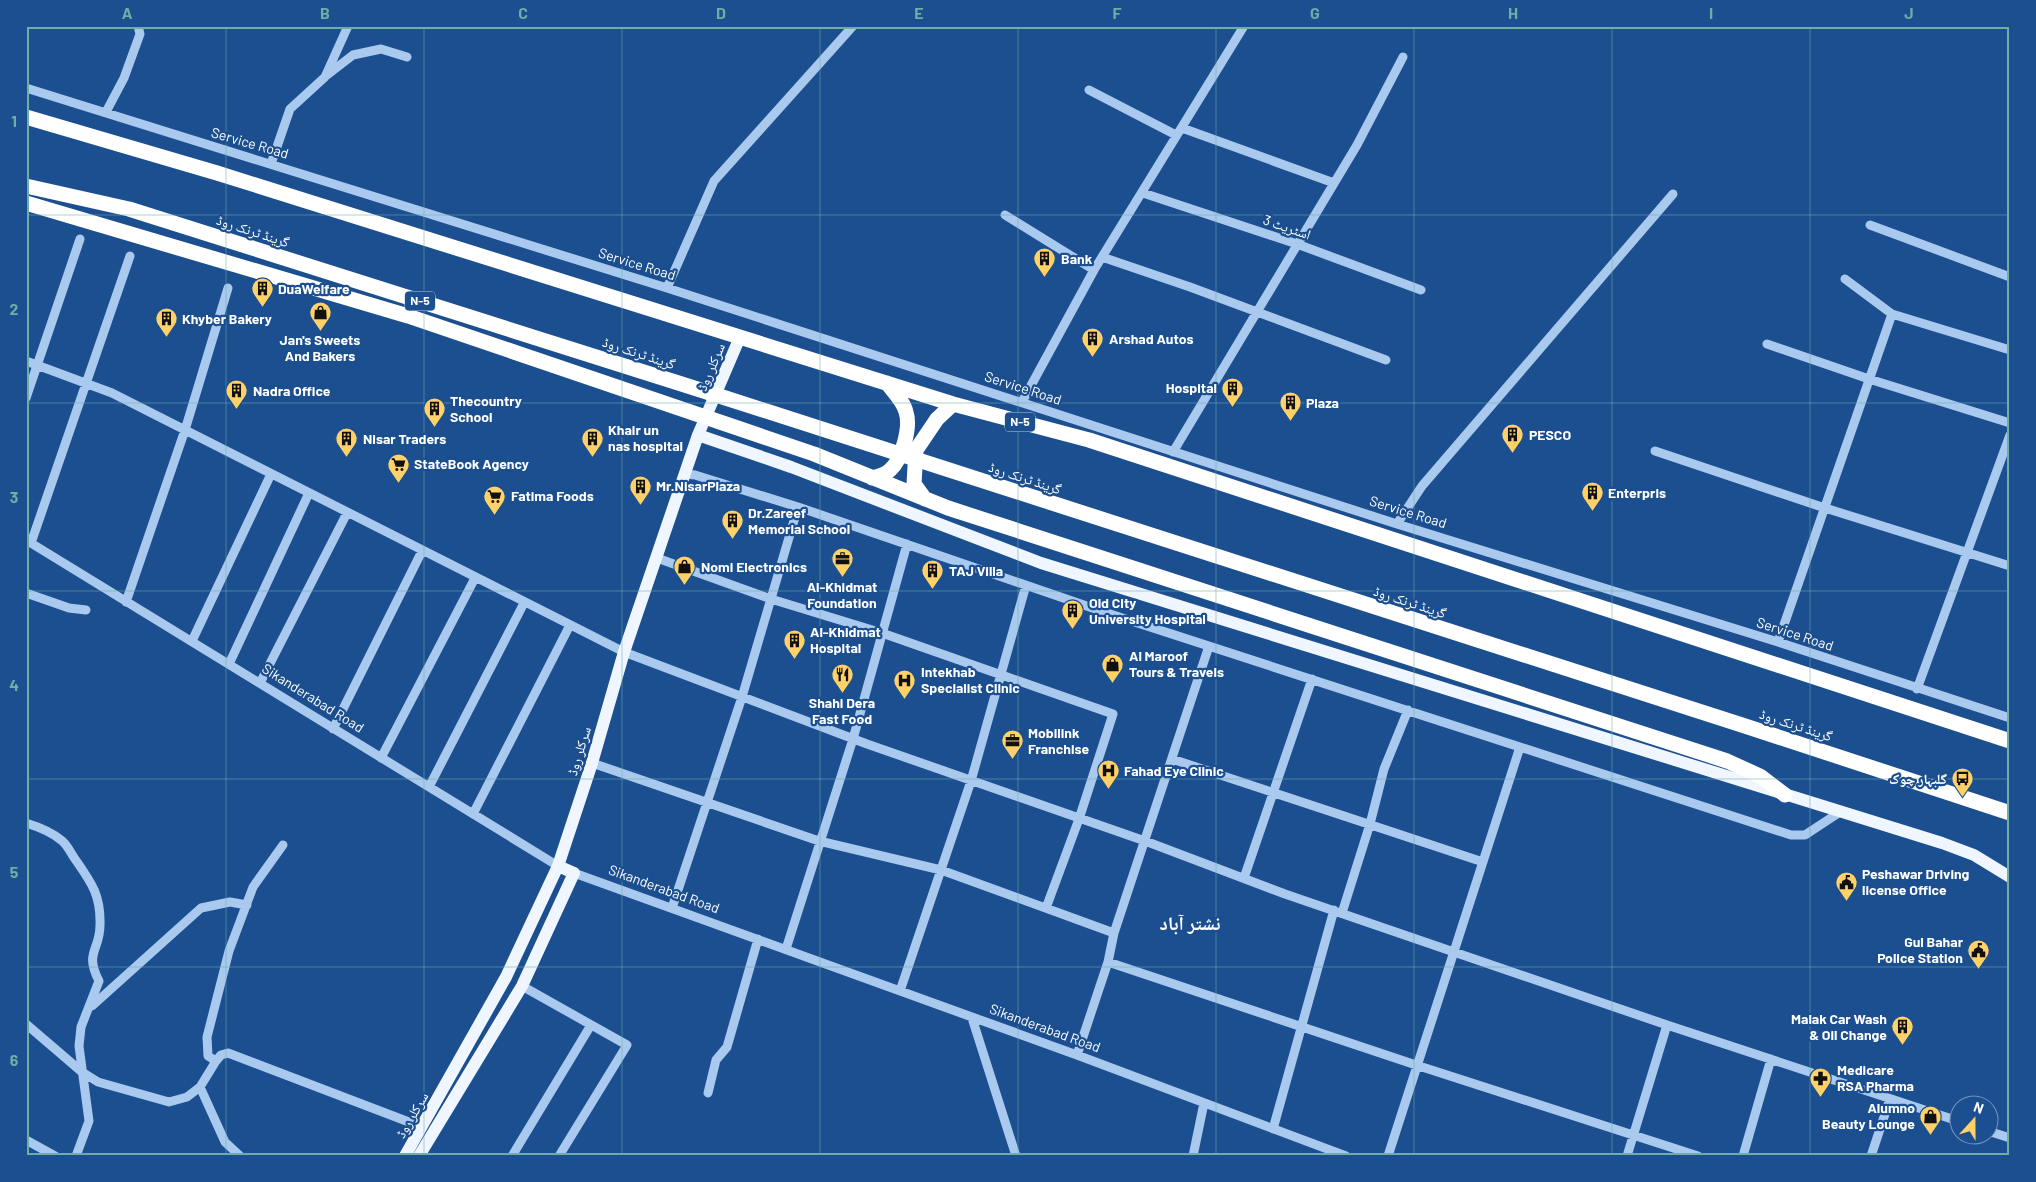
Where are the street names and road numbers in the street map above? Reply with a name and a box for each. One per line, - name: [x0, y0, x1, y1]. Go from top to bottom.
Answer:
- street label: Service Road: [209, 123, 291, 162]
- street label: اسٹریٹ 3: [1261, 210, 1313, 244]
- street label: گرینڈ ٹرنک روڈ: [214, 211, 292, 251]
- street label: Service Road: [596, 244, 678, 283]
- road number: N-5: [405, 292, 435, 310]
- street label: گرینڈ ٹرنک روڈ: [600, 333, 678, 373]
- street label: سرکلر روڈ: [693, 340, 729, 394]
- street label: Service Road: [983, 367, 1064, 408]
- road number: N-5: [1005, 412, 1035, 432]
- street label: گرینڈ ٹرنک روڈ: [986, 458, 1064, 498]
- street label: Service Road: [1367, 492, 1449, 531]
- street label: گرینڈ ٹرنک روڈ: [1371, 582, 1449, 622]
- street label: Service Road: [1755, 613, 1836, 654]
- street label: Sikanderabad Road: [259, 659, 367, 736]
- street label: گرینڈ ٹرنک روڈ: [1757, 705, 1835, 745]
- street label: سرکلر روڈ: [563, 724, 595, 778]
- street label: Sikanderabad Road: [606, 861, 722, 916]
- street label: Sikanderabad Road: [987, 1000, 1103, 1055]
- street label: سرکلر روڈ: [392, 1089, 432, 1141]

